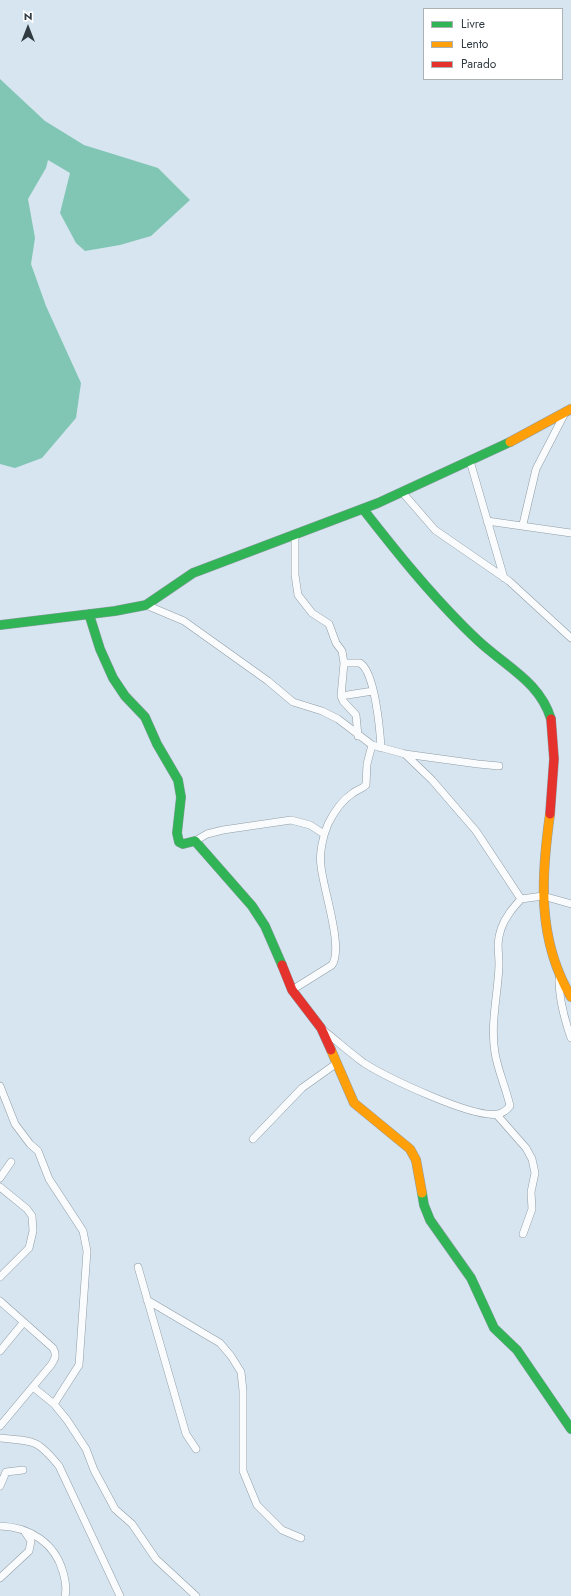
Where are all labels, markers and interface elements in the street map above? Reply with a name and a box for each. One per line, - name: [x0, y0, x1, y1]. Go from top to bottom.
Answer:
- north arrow: [8, 8, 48, 48]
- text: N: [24, 8, 32, 24]
- legend: [423, 8, 563, 80]
- text: Livre: [461, 15, 485, 33]
- text: Lento: [461, 35, 488, 53]
- text: Parado: [461, 55, 496, 73]

